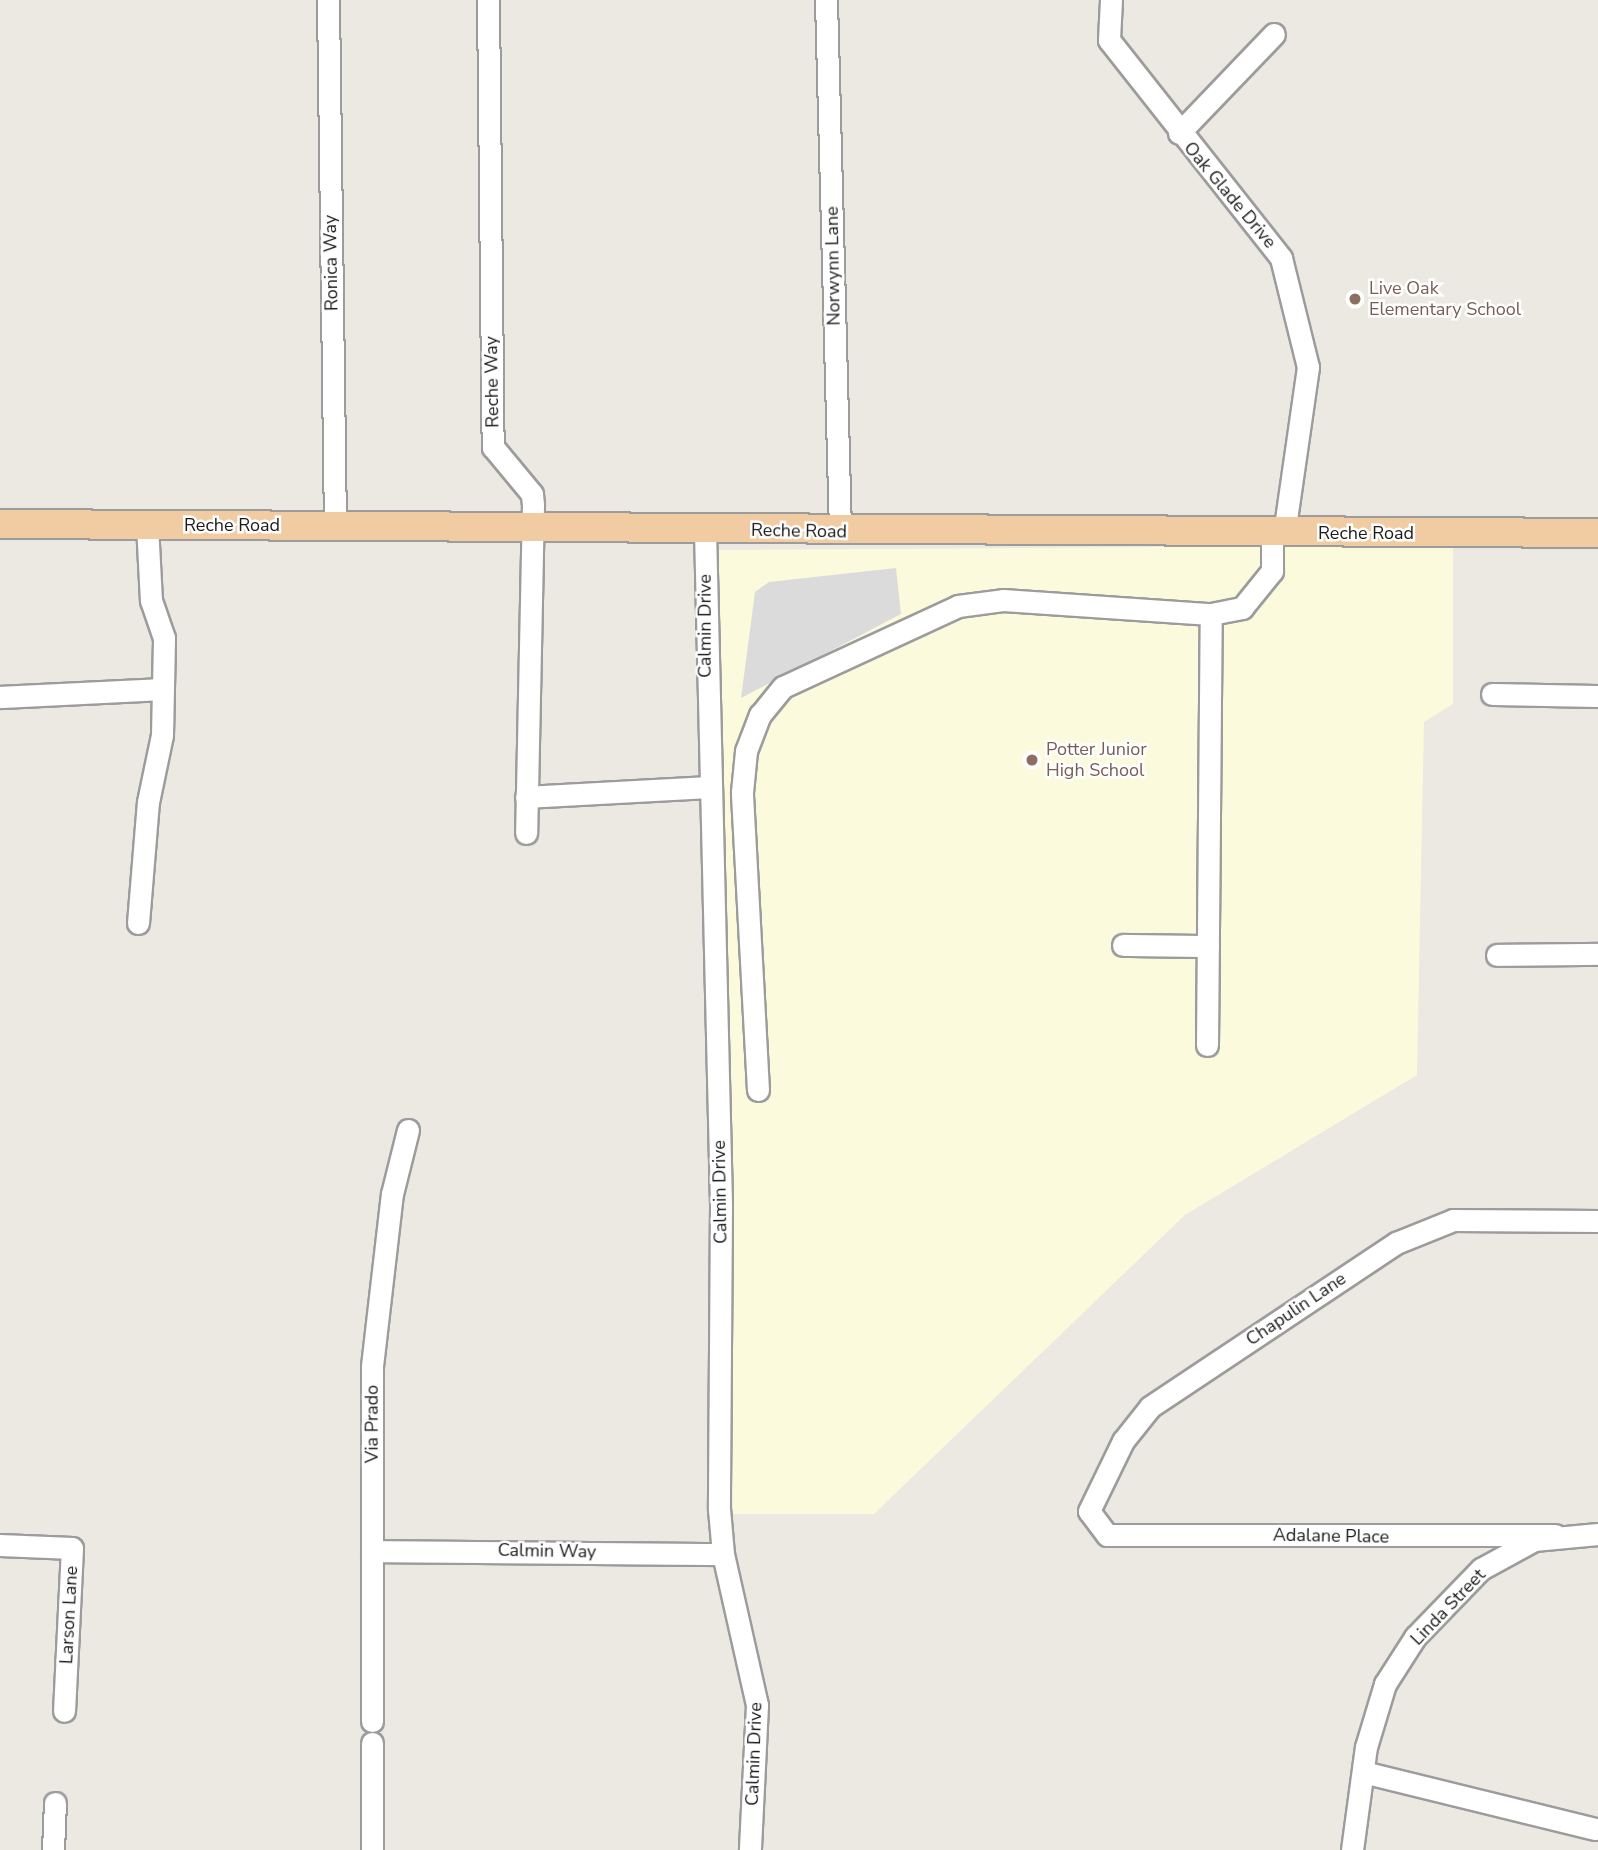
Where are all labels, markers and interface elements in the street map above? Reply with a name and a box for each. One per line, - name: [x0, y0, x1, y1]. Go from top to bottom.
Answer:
- street label: Oak Glade Drive: [1179, 137, 1281, 253]
- street label: Norwynn Lane: [821, 206, 845, 326]
- street label: Ronica Way: [319, 215, 343, 311]
- place label: Live Oak Elementary School: [1369, 278, 1521, 320]
- marker: Live Oak Elementary School: [1347, 291, 1363, 307]
- street label: Reche Way: [480, 336, 504, 428]
- street label: Reche Road: [184, 514, 280, 536]
- street label: Reche Road: [751, 519, 847, 543]
- street label: Reche Road: [1318, 522, 1414, 544]
- street label: Calmin Drive: [694, 574, 716, 678]
- place label: Potter Junior High School: [1046, 739, 1147, 782]
- marker: Potter Junior High School: [1024, 752, 1040, 768]
- street label: Calmin Drive: [708, 1140, 732, 1244]
- street label: Chapulin Lane: [1242, 1268, 1350, 1350]
- street label: Via Prado: [361, 1385, 383, 1463]
- street label: Adalane Place: [1273, 1524, 1389, 1548]
- street label: Calmin Way: [498, 1539, 596, 1563]
- street label: Linda Street: [1406, 1564, 1490, 1650]
- street label: Larson Lane: [56, 1565, 82, 1665]
- street label: Calmin Drive: [741, 1702, 767, 1806]

